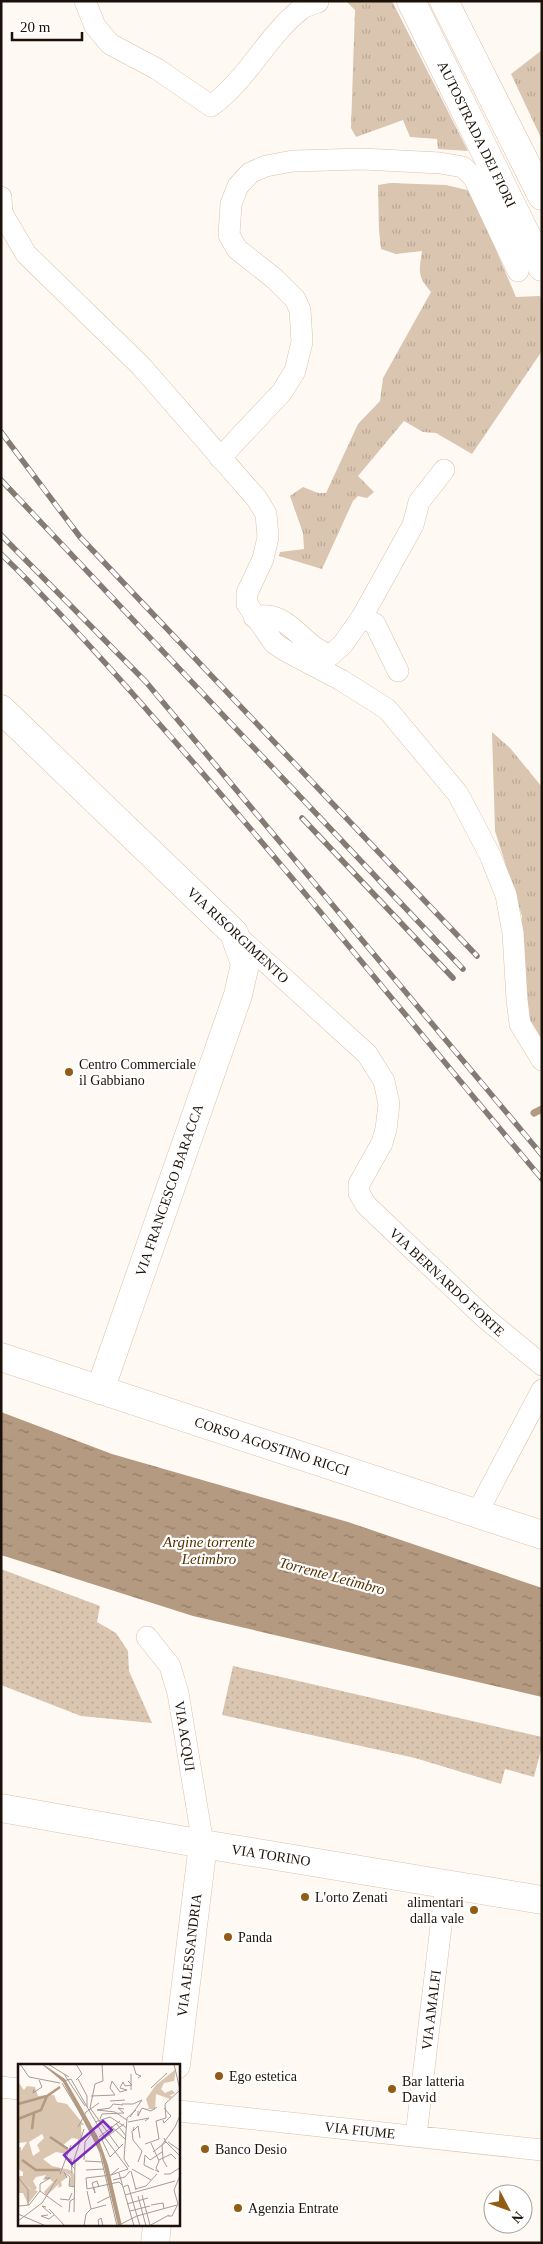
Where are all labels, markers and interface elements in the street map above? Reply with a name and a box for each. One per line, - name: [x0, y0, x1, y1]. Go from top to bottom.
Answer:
- scale bar: [12, 10, 82, 42]
- text: 20 m: [20, 19, 51, 35]
- street label: AUTOSTRADA DEI FIORI: [435, 59, 519, 210]
- street label: VIA RISORGIMENTO: [184, 884, 291, 986]
- place label: Centro Commerciale il Gabbiano: [79, 1057, 196, 1088]
- marker: Centro Commerciale il Gabbiano: [63, 1066, 75, 1078]
- street label: VIA FRANCESCO BARACCA: [133, 1101, 206, 1278]
- street label: VIA BERNARDO FORTE: [386, 1225, 507, 1340]
- street label: CORSO AGOSTINO RICCI: [193, 1414, 351, 1479]
- water label: Argine torrente Letimbro: [162, 1534, 255, 1567]
- water label: Torrente Letimbro: [277, 1554, 387, 1598]
- street label: VIA ACQUI: [172, 1700, 198, 1773]
- street label: VIA TORINO: [230, 1842, 312, 1869]
- place label: L'orto Zenati: [315, 1890, 388, 1905]
- marker: L'orto Zenati: [299, 1891, 311, 1903]
- street label: VIA ALESSANDRIA: [174, 1892, 205, 2018]
- place label: alimentari dalla vale: [407, 1895, 464, 1926]
- marker: alimentari dalla vale: [468, 1904, 480, 1916]
- place label: Panda: [238, 1930, 273, 1945]
- marker: Panda: [222, 1931, 234, 1943]
- street label: VIA AMALFI: [419, 1969, 444, 2051]
- inset map: [18, 2064, 180, 2226]
- place label: Ego estetica: [229, 2069, 298, 2084]
- marker: Ego estetica: [213, 2070, 225, 2082]
- place label: Bar latteria David: [402, 2074, 465, 2105]
- marker: Bar latteria David: [386, 2083, 398, 2095]
- street label: VIA FIUME: [324, 2119, 396, 2142]
- place label: Banco Desio: [215, 2142, 287, 2157]
- marker: Banco Desio: [199, 2143, 211, 2155]
- north arrow: [483, 2184, 533, 2234]
- place label: Agenzia Entrate: [248, 2201, 339, 2216]
- marker: Agenzia Entrate: [232, 2202, 244, 2214]
- text: N: [508, 2208, 526, 2226]

